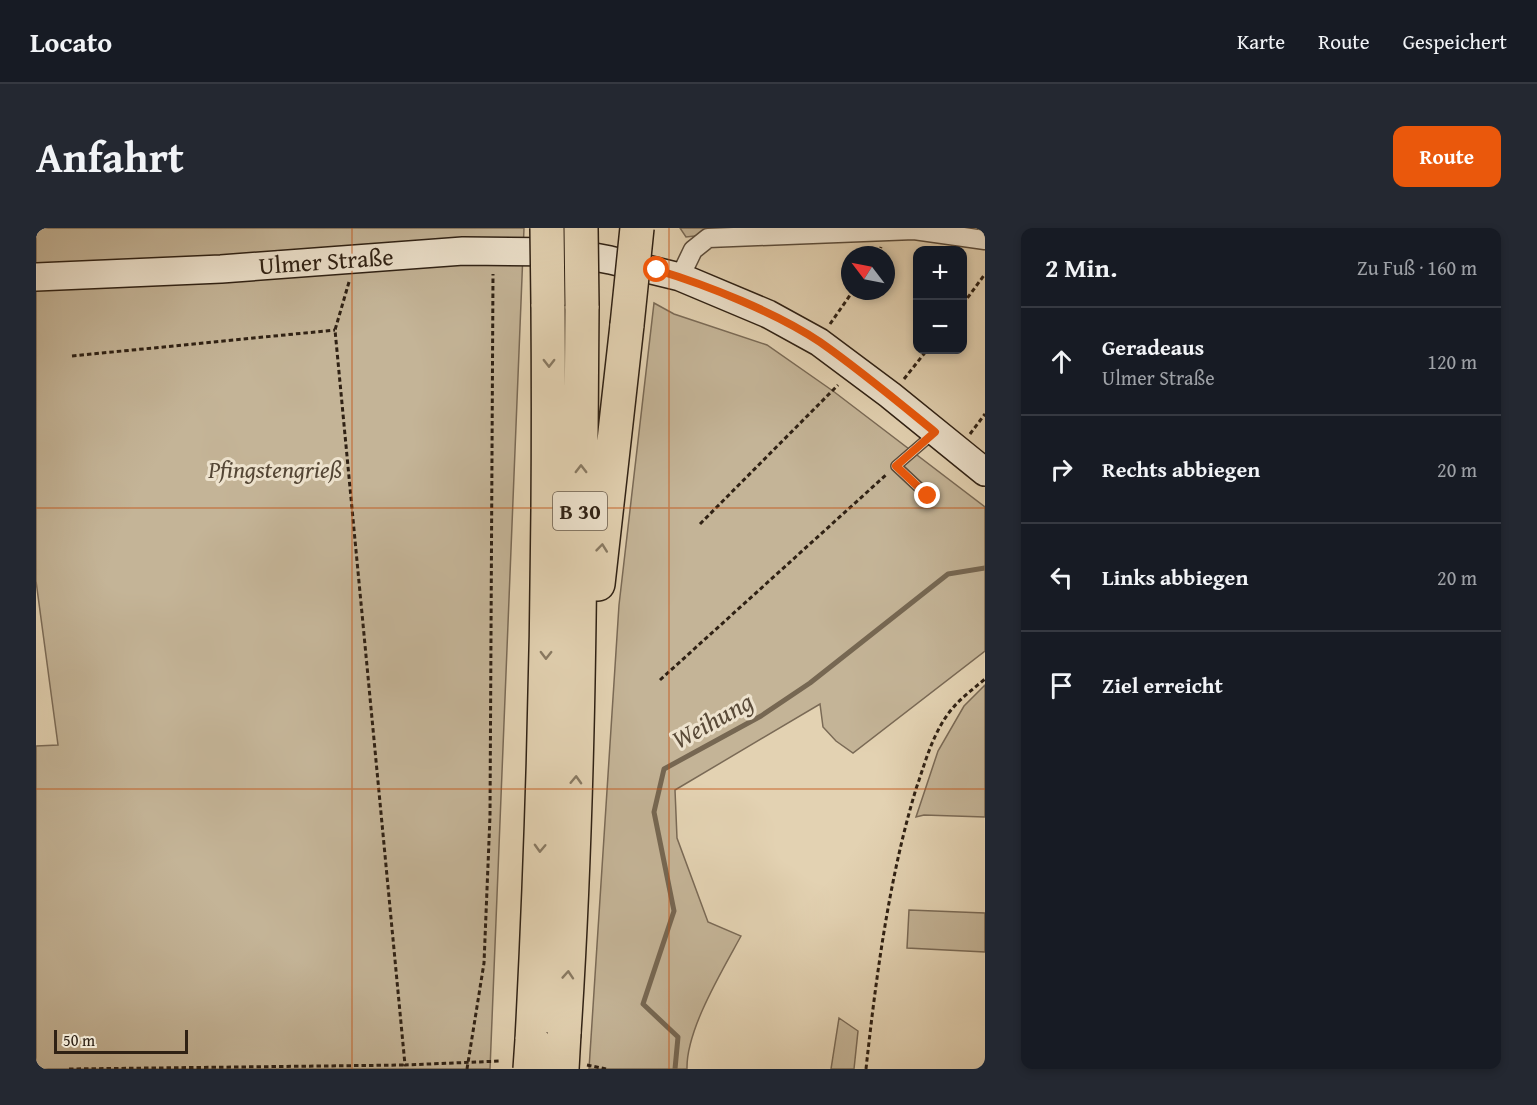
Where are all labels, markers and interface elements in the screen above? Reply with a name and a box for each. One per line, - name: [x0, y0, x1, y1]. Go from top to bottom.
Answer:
- text: Locato: [30, 21, 112, 62]
- text: Karte: [1237, 26, 1285, 57]
- text: Route: [1318, 26, 1370, 57]
- text: Gespeichert: [1403, 26, 1507, 57]
- text: Anfahrt: [36, 126, 184, 187]
- button: Route: [1393, 126, 1501, 187]
- street label: Ulmer Straße: [257, 239, 395, 283]
- north arrow: [841, 246, 895, 300]
- map controls: [913, 246, 967, 354]
- button: +: [913, 246, 967, 300]
- text: 2 Min.: [1045, 248, 1117, 287]
- text: Zu Fuß · 160 m: [1357, 253, 1477, 282]
- route start: [643, 256, 669, 282]
- button: −: [913, 300, 967, 354]
- text: Geradeaus: [1102, 331, 1204, 363]
- icon: ahead: [1045, 345, 1078, 378]
- text: 120 m: [1427, 347, 1477, 376]
- one-way arrow: [543, 358, 555, 367]
- text: Ulmer Straße: [1102, 363, 1215, 392]
- park label: Pfingstengrieß: [207, 452, 342, 487]
- icon: right: [1045, 453, 1078, 486]
- text: Rechts abbiegen: [1102, 453, 1260, 485]
- text: 20 m: [1437, 455, 1477, 484]
- one-way arrow: [575, 464, 587, 473]
- route end: [914, 482, 940, 508]
- road number: B 30: [553, 492, 607, 530]
- one-way arrow: [596, 543, 608, 552]
- icon: left: [1045, 561, 1078, 594]
- text: Links abbiegen: [1102, 561, 1248, 593]
- text: 20 m: [1437, 563, 1477, 592]
- one-way arrow: [539, 651, 552, 660]
- icon: arrive: [1045, 669, 1078, 702]
- text: Ziel erreicht: [1102, 669, 1223, 701]
- water label: Weihung: [664, 682, 760, 758]
- one-way arrow: [570, 775, 583, 784]
- one-way arrow: [533, 843, 546, 852]
- one-way arrow: [561, 970, 574, 979]
- scale bar: [54, 1027, 188, 1054]
- text: 50 m: [63, 1028, 95, 1052]

